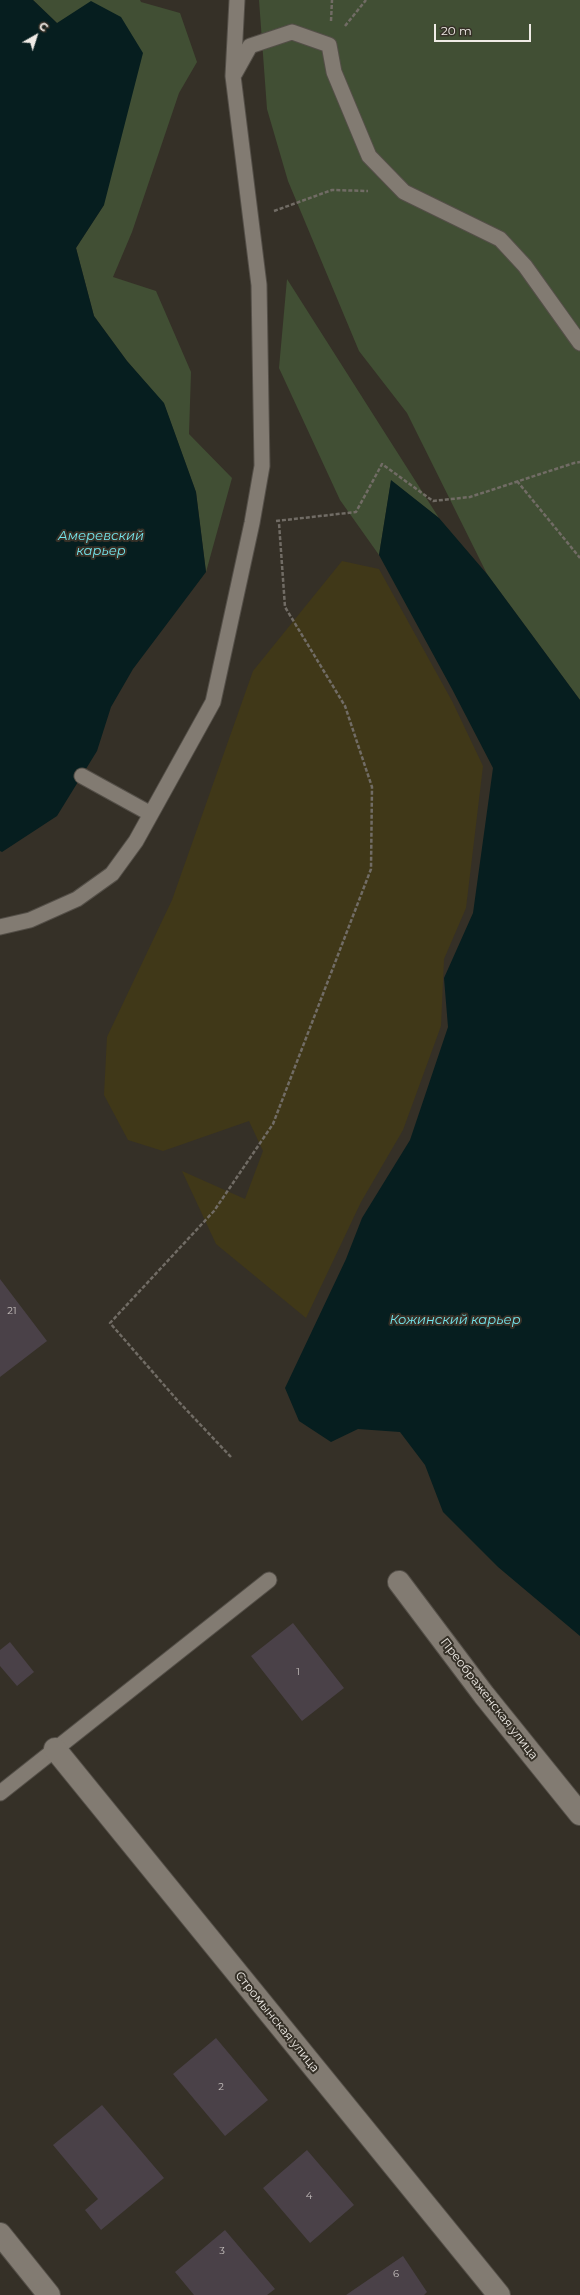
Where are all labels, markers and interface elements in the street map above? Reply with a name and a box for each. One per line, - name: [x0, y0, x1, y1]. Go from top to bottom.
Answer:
- north arrow: [16, 16, 56, 56]
- scale bar: [436, 16, 533, 42]
- text: С: [36, 19, 51, 35]
- text: 20 m: [441, 23, 472, 38]
- water label: Амеревский карьер: [58, 528, 144, 559]
- house number: 21: [7, 1305, 17, 1317]
- water label: Кожинский карьер: [389, 1312, 521, 1328]
- street label: Преображенская улица: [437, 1635, 541, 1763]
- house number: 1: [296, 1666, 300, 1678]
- street label: Стромынская улица: [232, 1969, 322, 2075]
- house number: 2: [218, 2081, 224, 2093]
- house number: 4: [306, 2190, 312, 2202]
- house number: 3: [219, 2245, 225, 2257]
- house number: 6: [393, 2268, 399, 2280]

